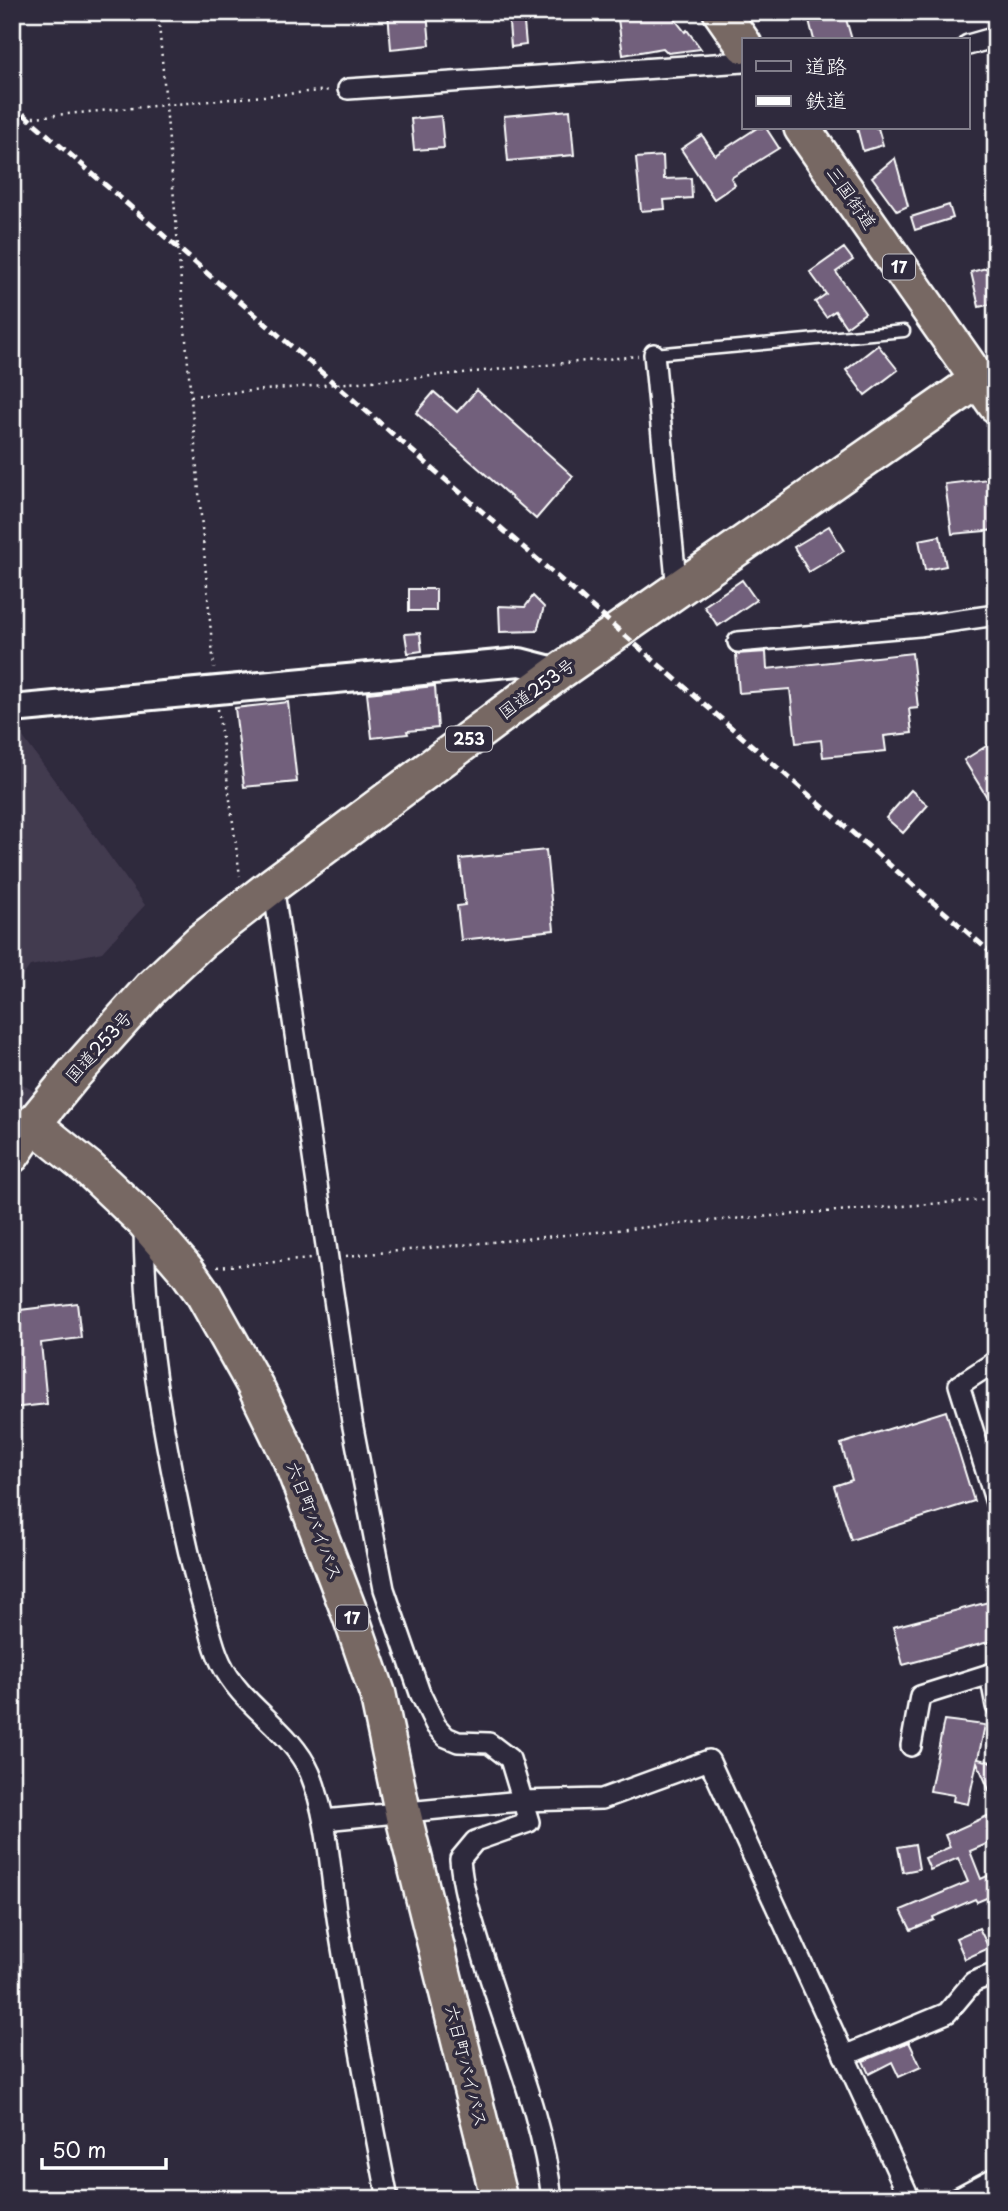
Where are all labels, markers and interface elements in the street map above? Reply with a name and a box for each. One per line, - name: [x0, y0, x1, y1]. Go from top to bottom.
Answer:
- legend: [742, 38, 970, 130]
- text: 道路: [805, 49, 847, 81]
- text: 鉄道: [805, 83, 847, 115]
- street label: 三国街道: [821, 160, 884, 234]
- road number: 17: [883, 255, 915, 280]
- street label: 国道253号: [492, 651, 580, 725]
- road number: 253: [446, 726, 492, 752]
- street label: 国道253号: [58, 1004, 138, 1088]
- street label: 六日町バイパス: [280, 1457, 351, 1584]
- road number: 17: [336, 1606, 368, 1630]
- street label: 六日町バイパス: [439, 2001, 496, 2130]
- scale bar: [42, 2127, 166, 2171]
- text: 50 m: [52, 2133, 106, 2165]

